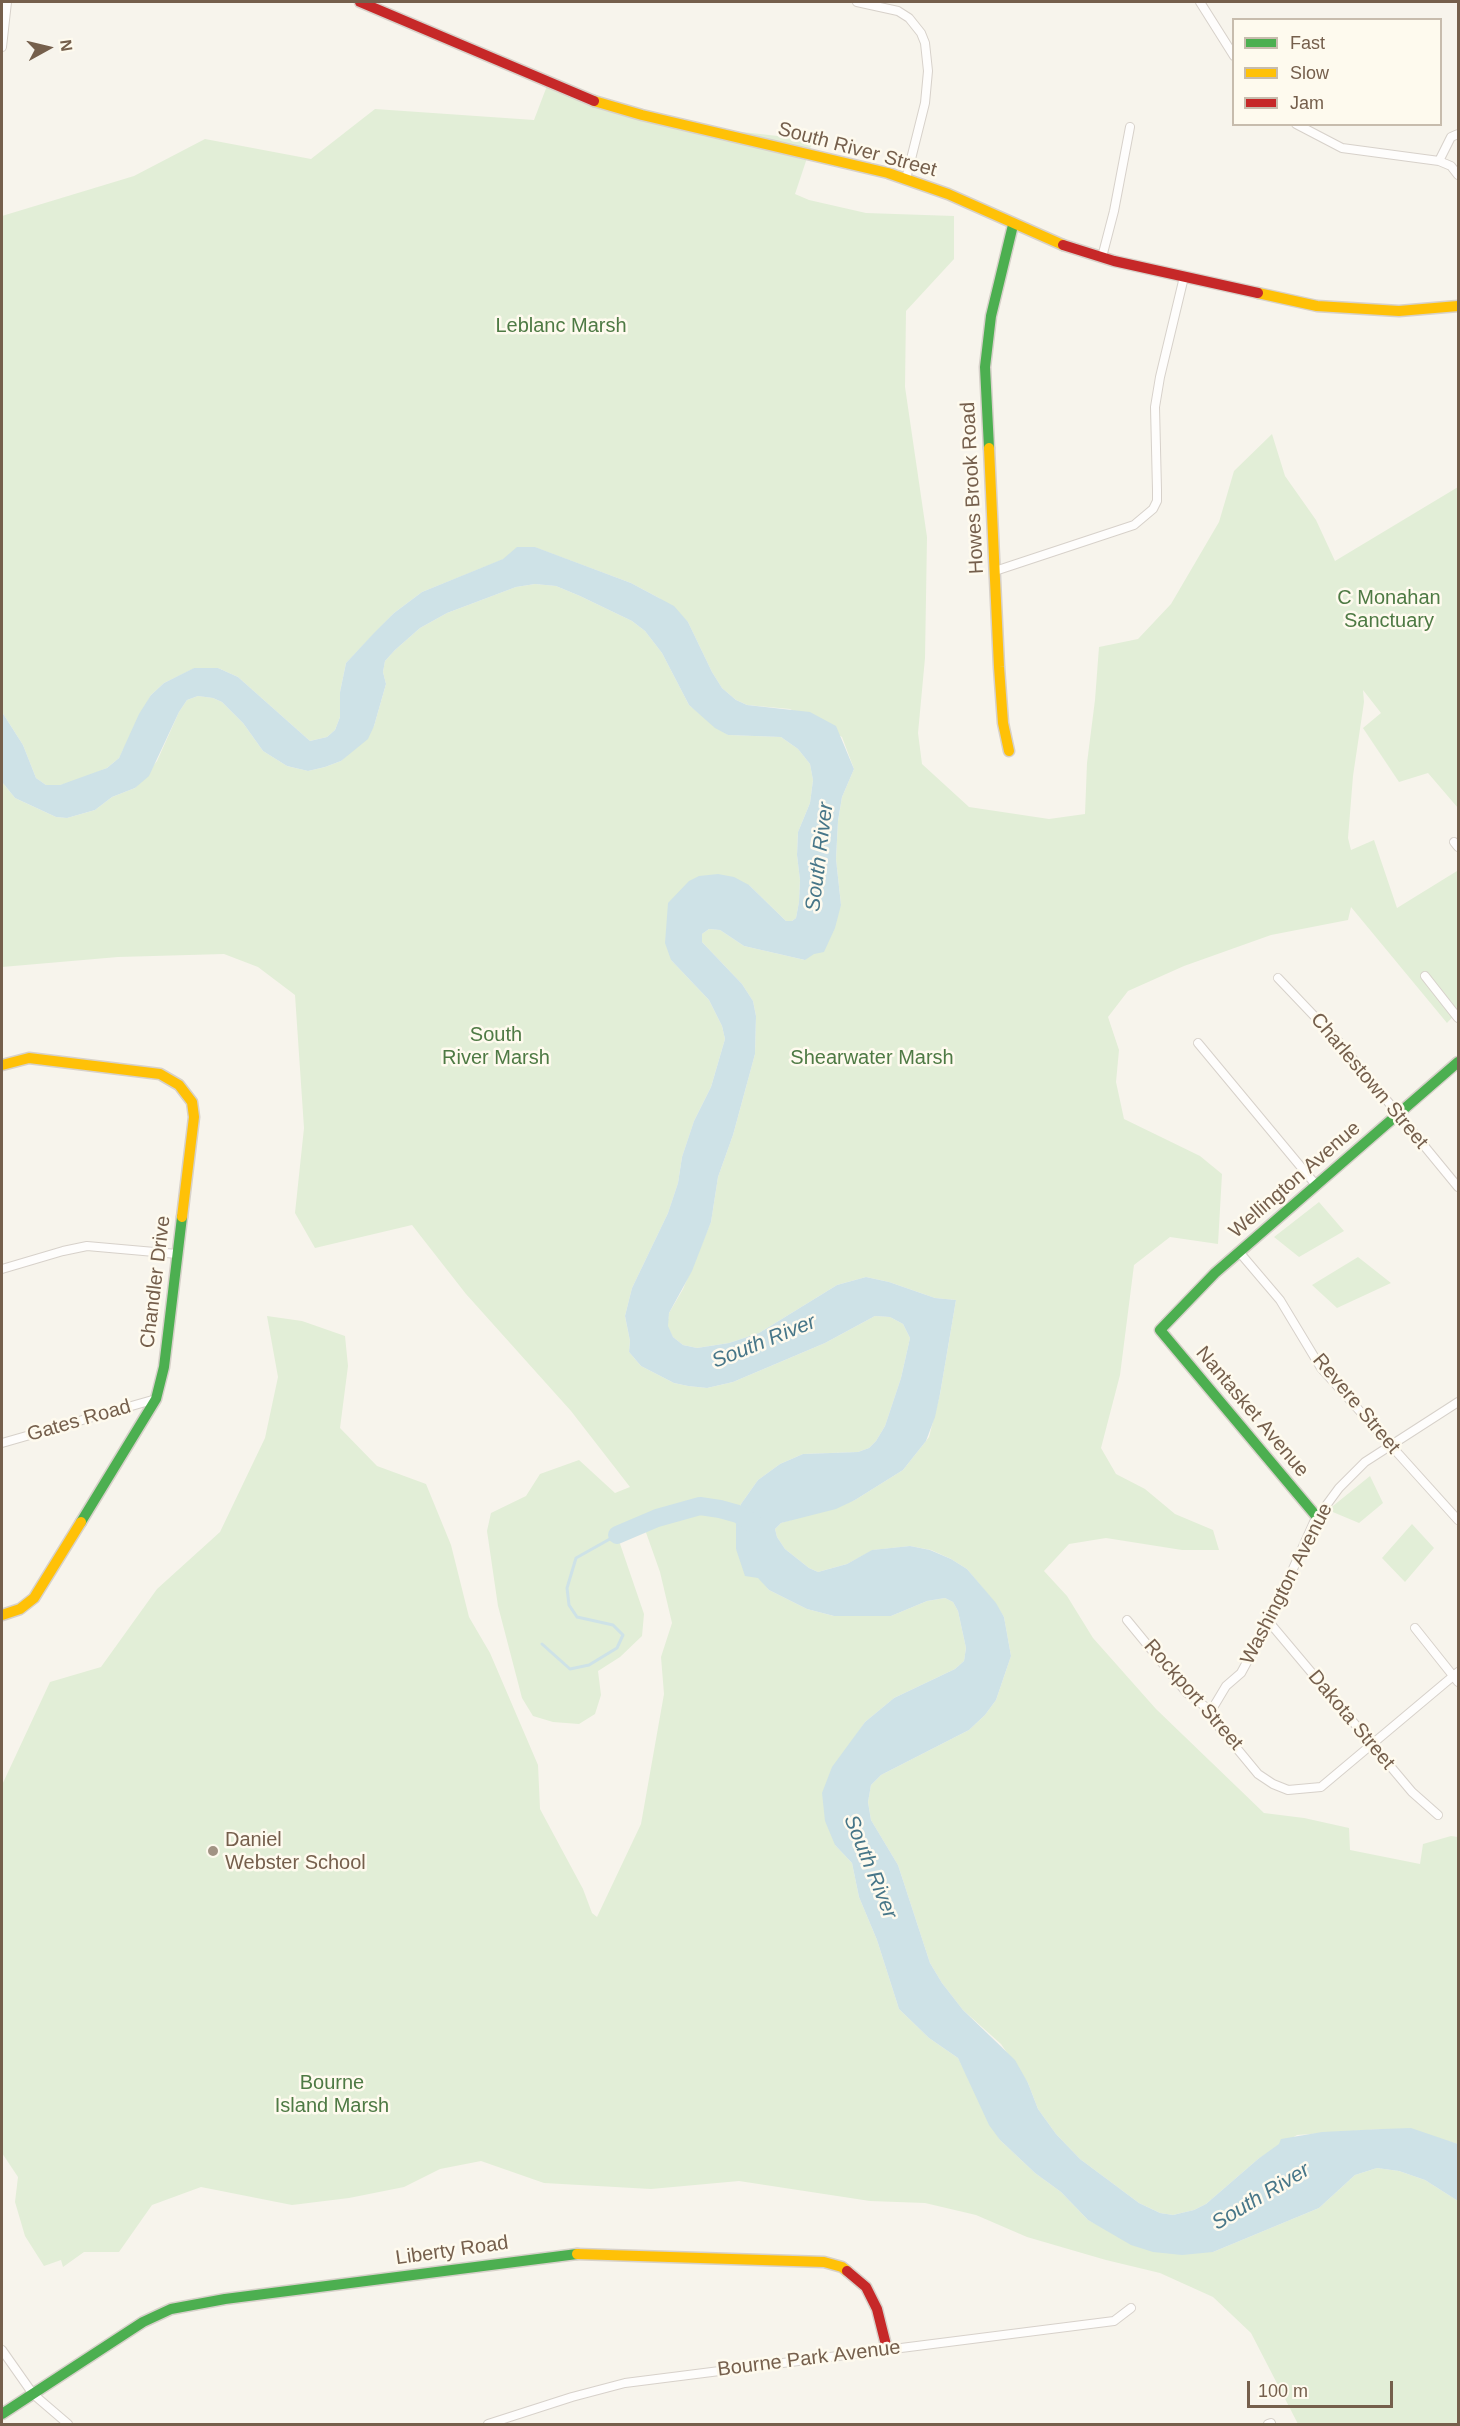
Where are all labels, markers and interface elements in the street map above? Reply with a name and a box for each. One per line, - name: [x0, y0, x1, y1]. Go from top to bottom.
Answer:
- north arrow: [18, 18, 78, 78]
- legend: [1232, 18, 1442, 126]
- text: Fast: [1290, 33, 1325, 53]
- text: N: [57, 39, 76, 52]
- text: Slow: [1290, 63, 1329, 83]
- text: Jam: [1290, 93, 1324, 113]
- street label: South River Street: [775, 117, 939, 183]
- park label: Leblanc Marsh: [495, 314, 627, 338]
- street label: Howes Brook Road: [957, 401, 989, 575]
- park label: C Monahan Sanctuary: [1337, 586, 1441, 633]
- water label: South River: [801, 801, 839, 913]
- street label: Charlestown Street: [1305, 1008, 1433, 1154]
- park label: South River Marsh: [442, 1023, 550, 1070]
- park label: Shearwater Marsh: [790, 1046, 954, 1070]
- street label: Wellington Avenue: [1224, 1116, 1366, 1244]
- street label: Chandler Drive: [136, 1214, 176, 1350]
- water label: South River: [708, 1310, 820, 1374]
- street label: Nantasket Avenue: [1190, 1342, 1314, 1482]
- street label: Revere Street: [1307, 1349, 1405, 1459]
- street label: Gates Road: [24, 1395, 134, 1447]
- street label: Washington Avenue: [1236, 1499, 1338, 1669]
- street label: Rockport Street: [1138, 1635, 1248, 1755]
- street label: Dakota Street: [1303, 1665, 1399, 1775]
- water label: South River: [838, 1811, 902, 1923]
- place label: Daniel Webster School: [225, 1828, 366, 1875]
- marker: Daniel Webster School: [206, 1844, 220, 1858]
- park label: Bourne Island Marsh: [275, 2071, 389, 2118]
- water label: South River: [1207, 2158, 1315, 2236]
- street label: Liberty Road: [394, 2231, 510, 2271]
- street label: Bourne Park Avenue: [716, 2336, 902, 2382]
- scale bar: [1250, 2369, 1396, 2407]
- text: 100 m: [1258, 2381, 1308, 2401]

